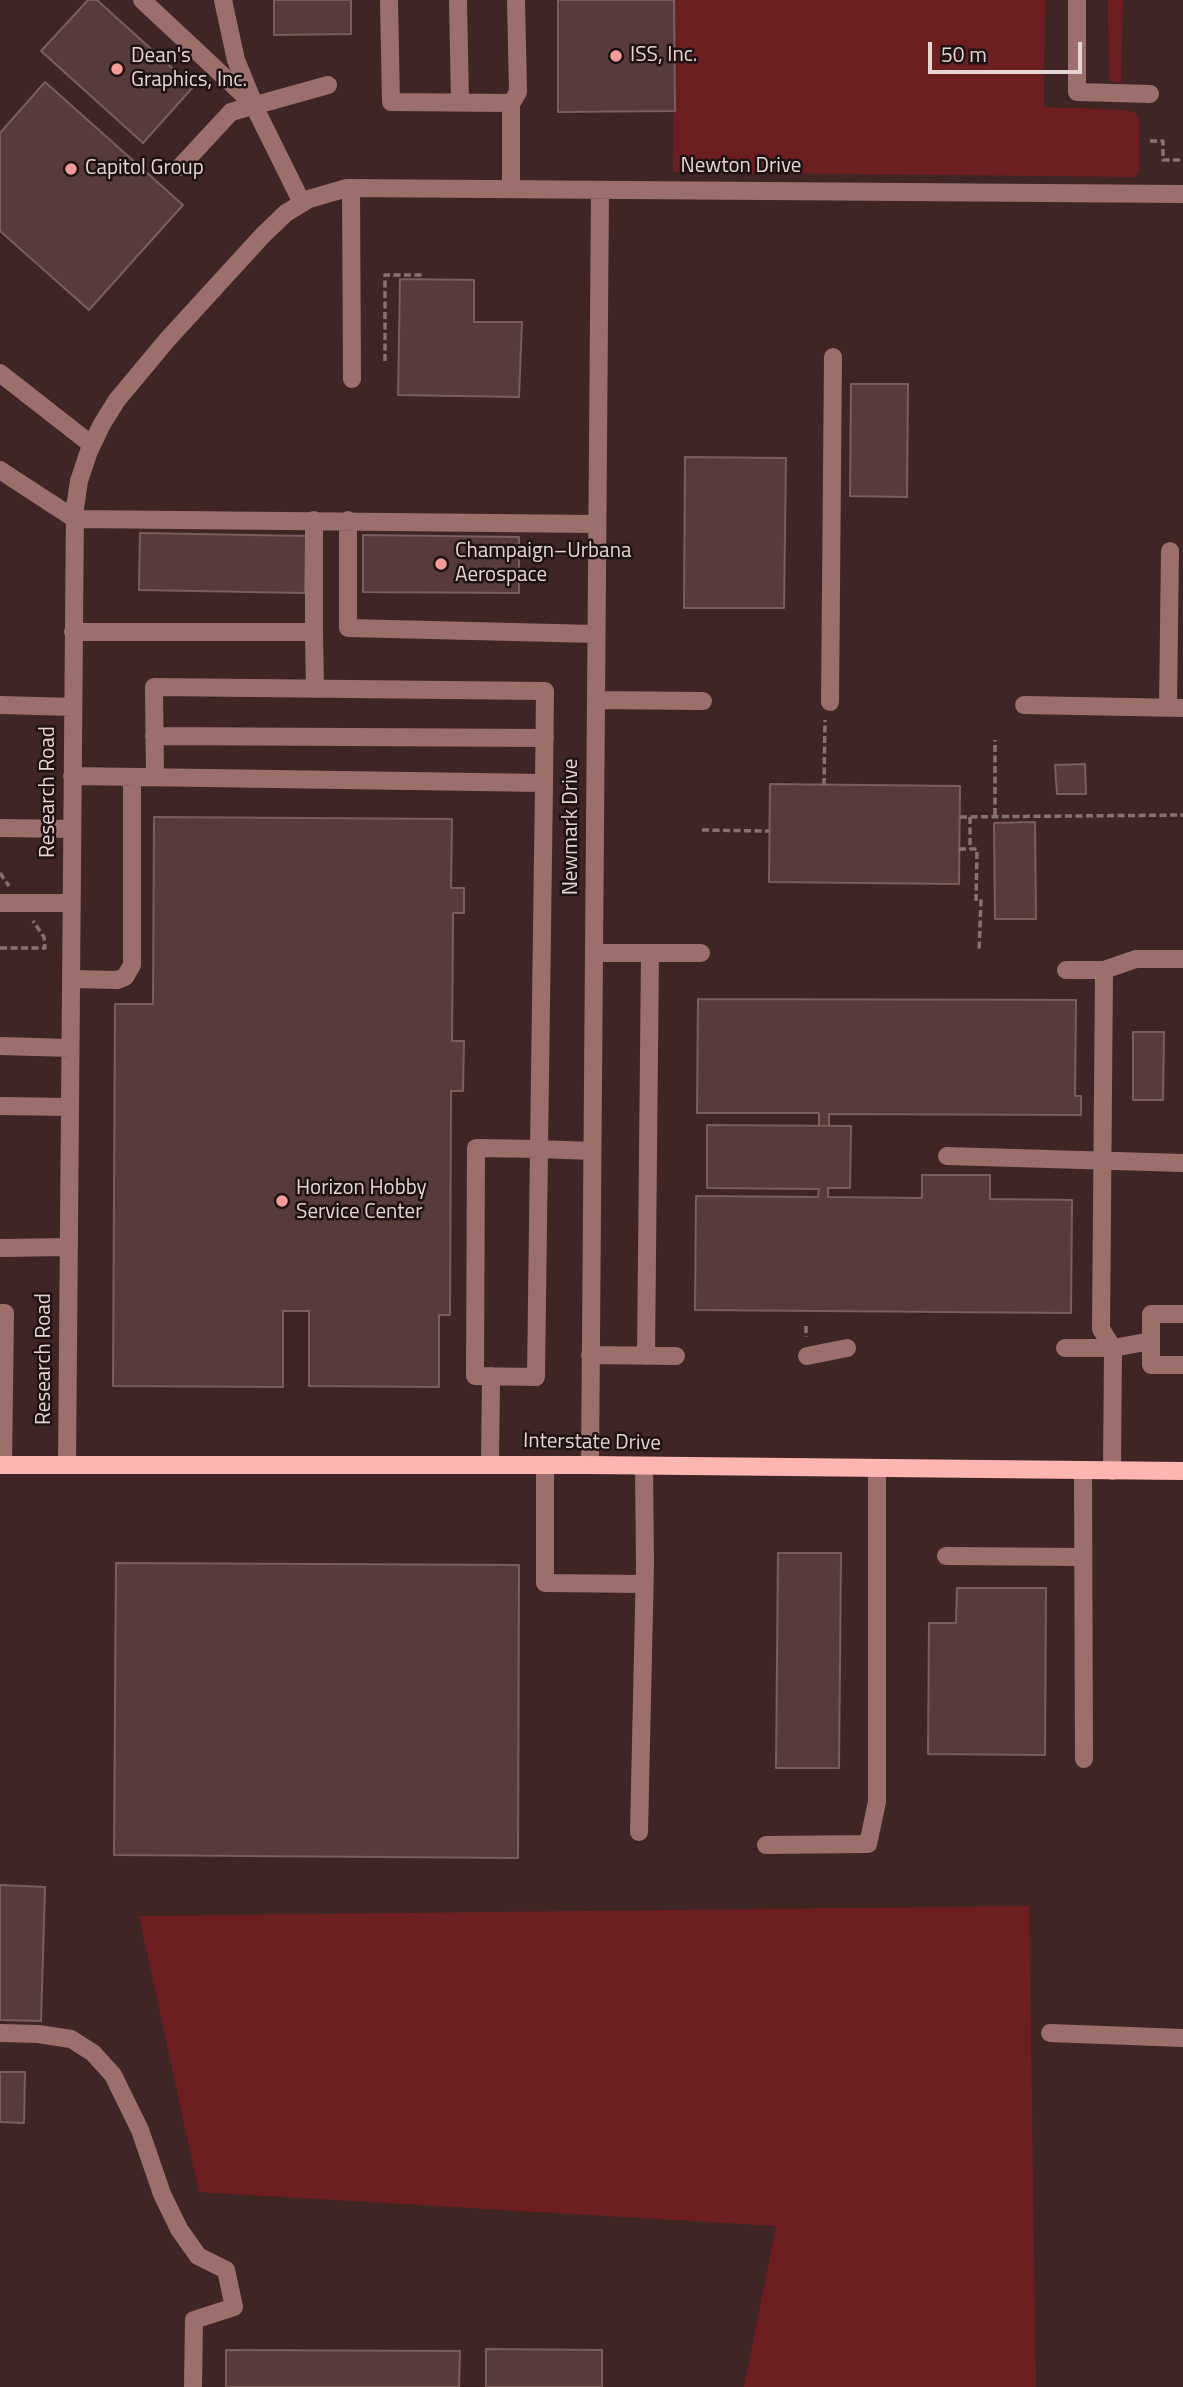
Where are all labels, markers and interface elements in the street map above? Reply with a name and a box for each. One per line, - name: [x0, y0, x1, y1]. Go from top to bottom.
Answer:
- scale bar: [931, 28, 1085, 72]
- text: 50 m: [941, 38, 987, 70]
- place label: ISS, Inc.: [630, 43, 697, 69]
- place label: Dean's Graphics, Inc.: [131, 44, 247, 94]
- marker: ISS, Inc.: [608, 48, 624, 64]
- marker: Dean's Graphics, Inc.: [109, 61, 125, 77]
- street label: Newton Drive: [681, 154, 801, 180]
- place label: Capitol Group: [85, 156, 204, 182]
- marker: Capitol Group: [63, 161, 79, 177]
- place label: Champaign–Urbana Aerospace: [455, 539, 631, 589]
- marker: Champaign–Urbana Aerospace: [433, 556, 449, 572]
- street label: Research Road: [36, 726, 62, 858]
- street label: Newmark Drive: [559, 759, 585, 895]
- place label: Horizon Hobby Service Center: [296, 1176, 427, 1226]
- marker: Horizon Hobby Service Center: [274, 1193, 290, 1209]
- street label: Research Road: [32, 1293, 58, 1425]
- street label: Interstate Drive: [523, 1429, 661, 1457]

